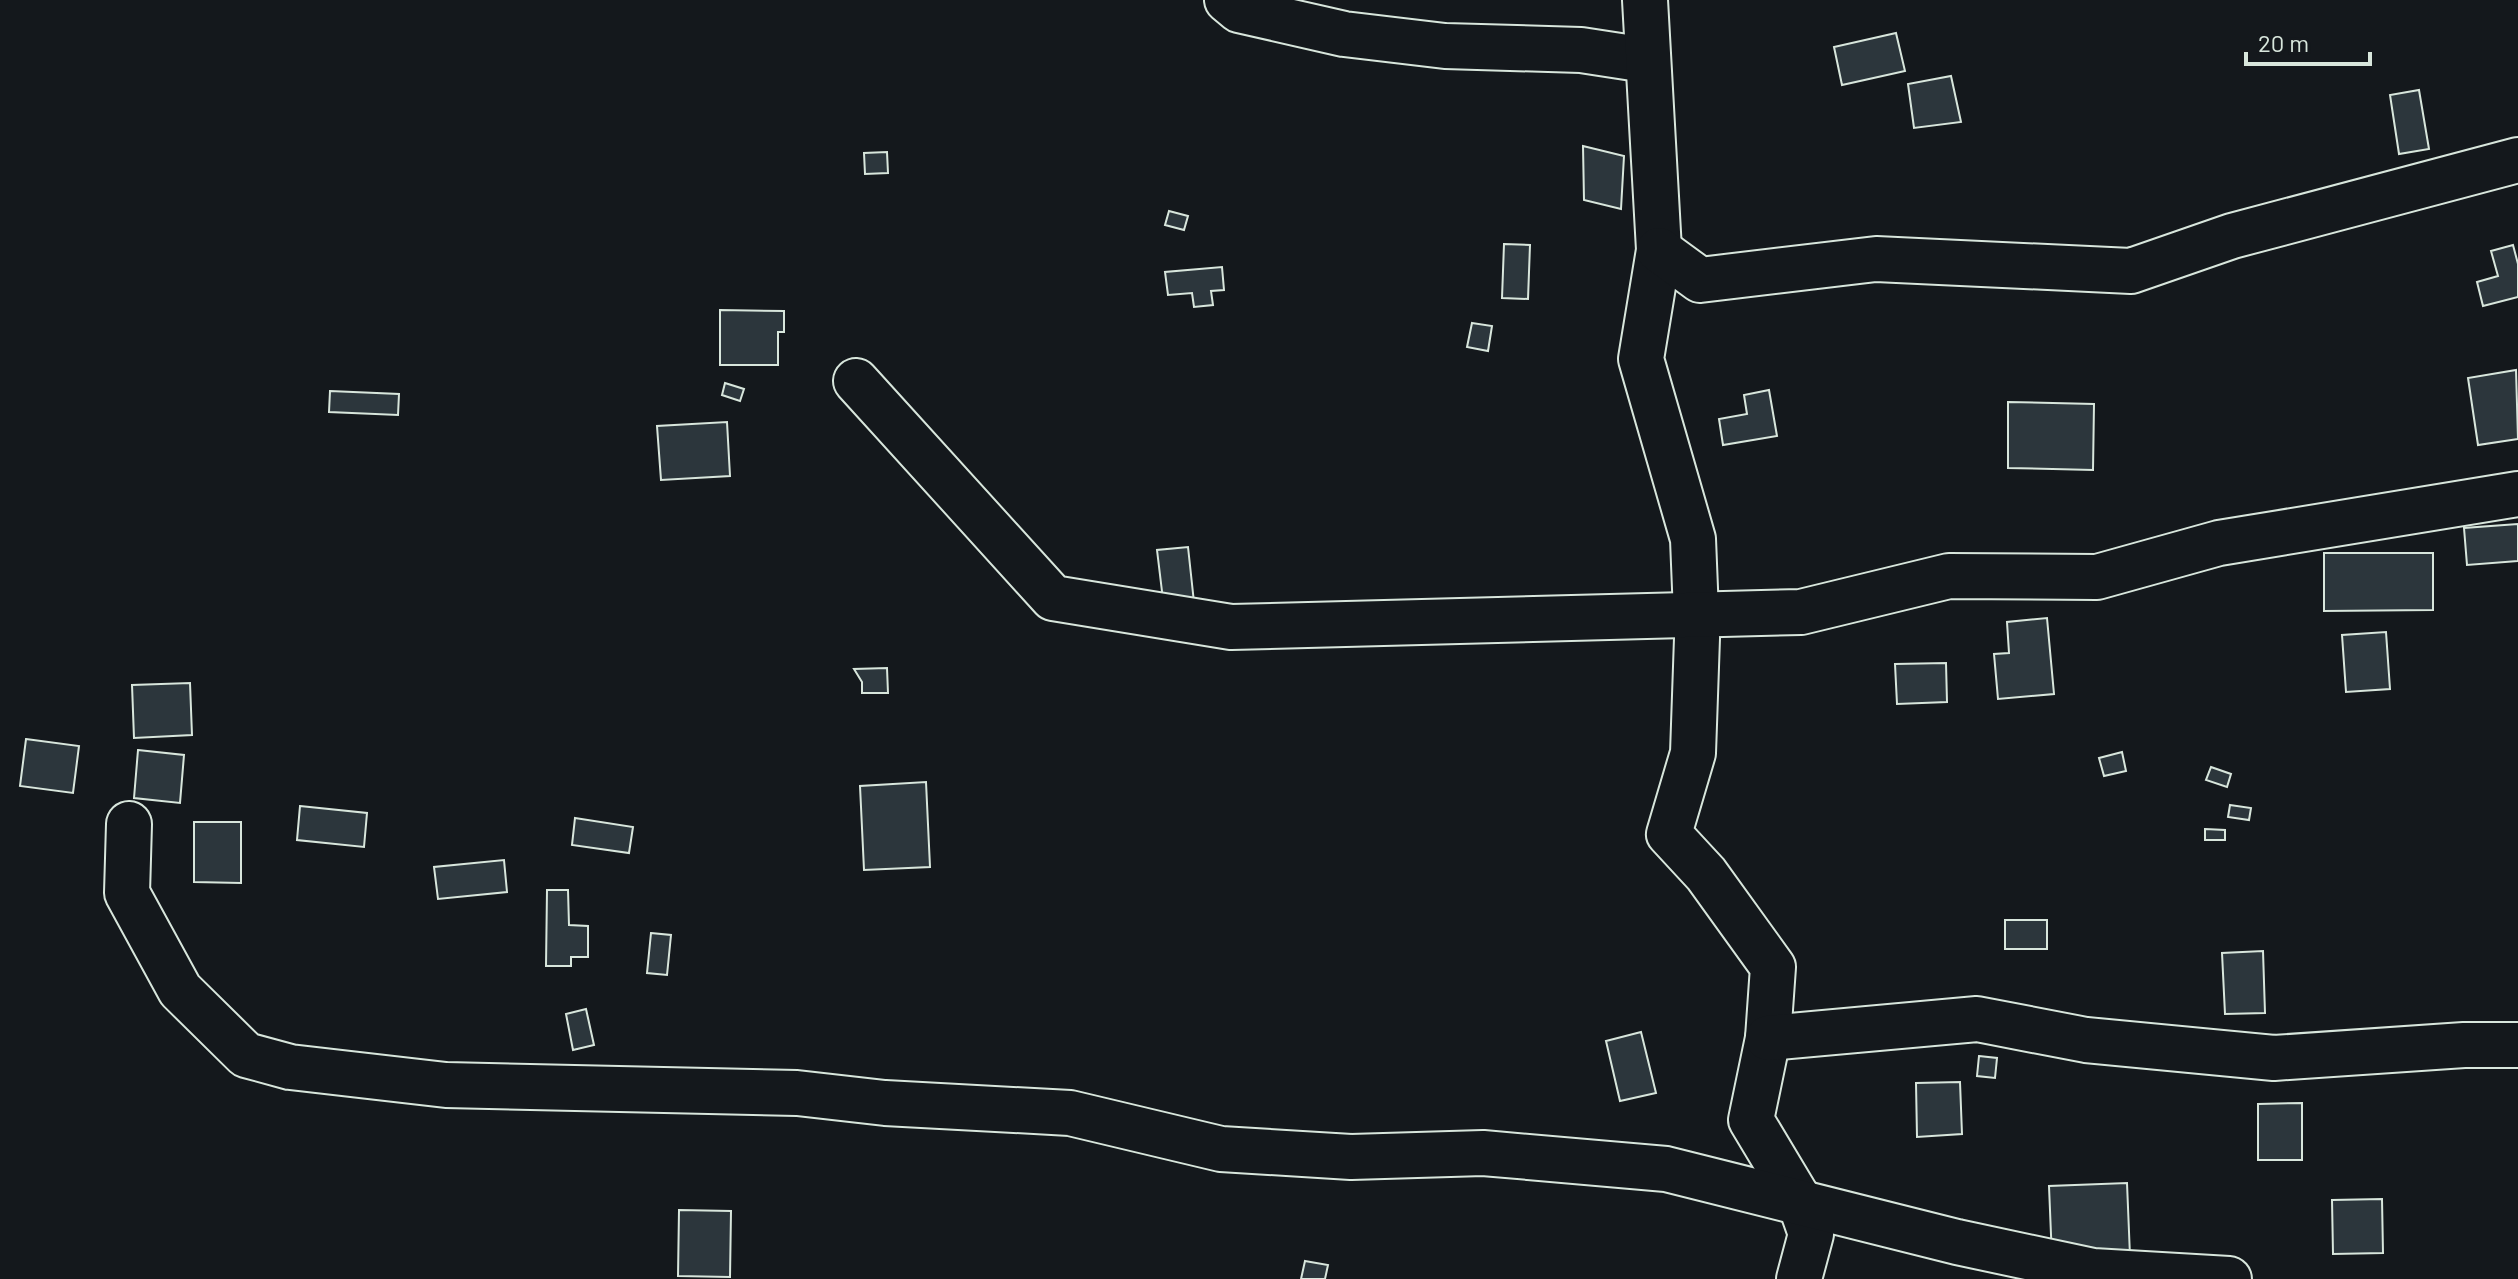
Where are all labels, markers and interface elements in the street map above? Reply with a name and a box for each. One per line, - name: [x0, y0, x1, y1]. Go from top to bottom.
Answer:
- scale bar: [2246, 16, 2370, 66]
- text: 20 m: [2258, 28, 2309, 57]

